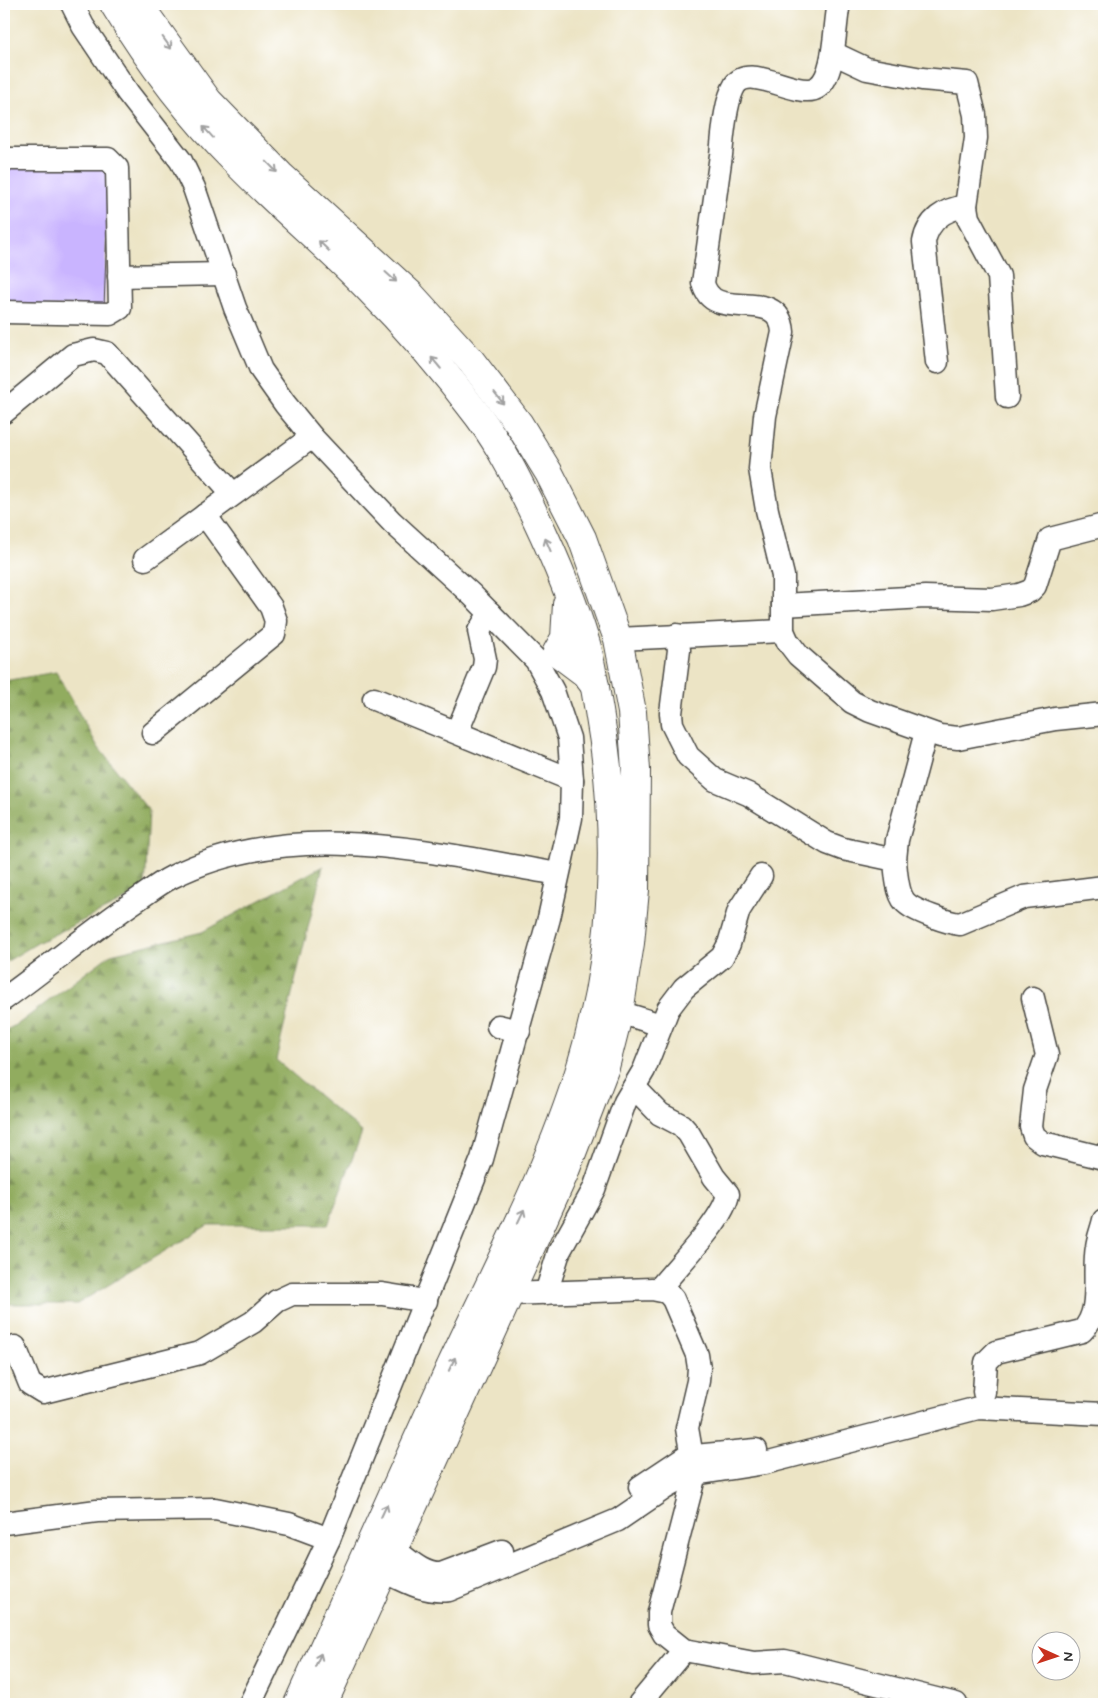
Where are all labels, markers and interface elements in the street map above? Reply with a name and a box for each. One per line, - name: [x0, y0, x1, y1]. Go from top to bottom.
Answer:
- one-way arrow: [161, 36, 172, 50]
- one-way arrow: [202, 125, 214, 138]
- one-way arrow: [265, 161, 278, 173]
- one-way arrow: [317, 240, 330, 252]
- one-way arrow: [385, 271, 398, 282]
- one-way arrow: [431, 356, 442, 369]
- one-way arrow: [494, 391, 505, 404]
- one-way arrow: [543, 538, 553, 553]
- one-way arrow: [516, 1209, 526, 1224]
- one-way arrow: [448, 1357, 458, 1372]
- one-way arrow: [380, 1504, 389, 1519]
- north arrow: [1030, 1630, 1080, 1680]
- text: N: [1059, 1651, 1077, 1662]
- one-way arrow: [314, 1653, 324, 1668]

